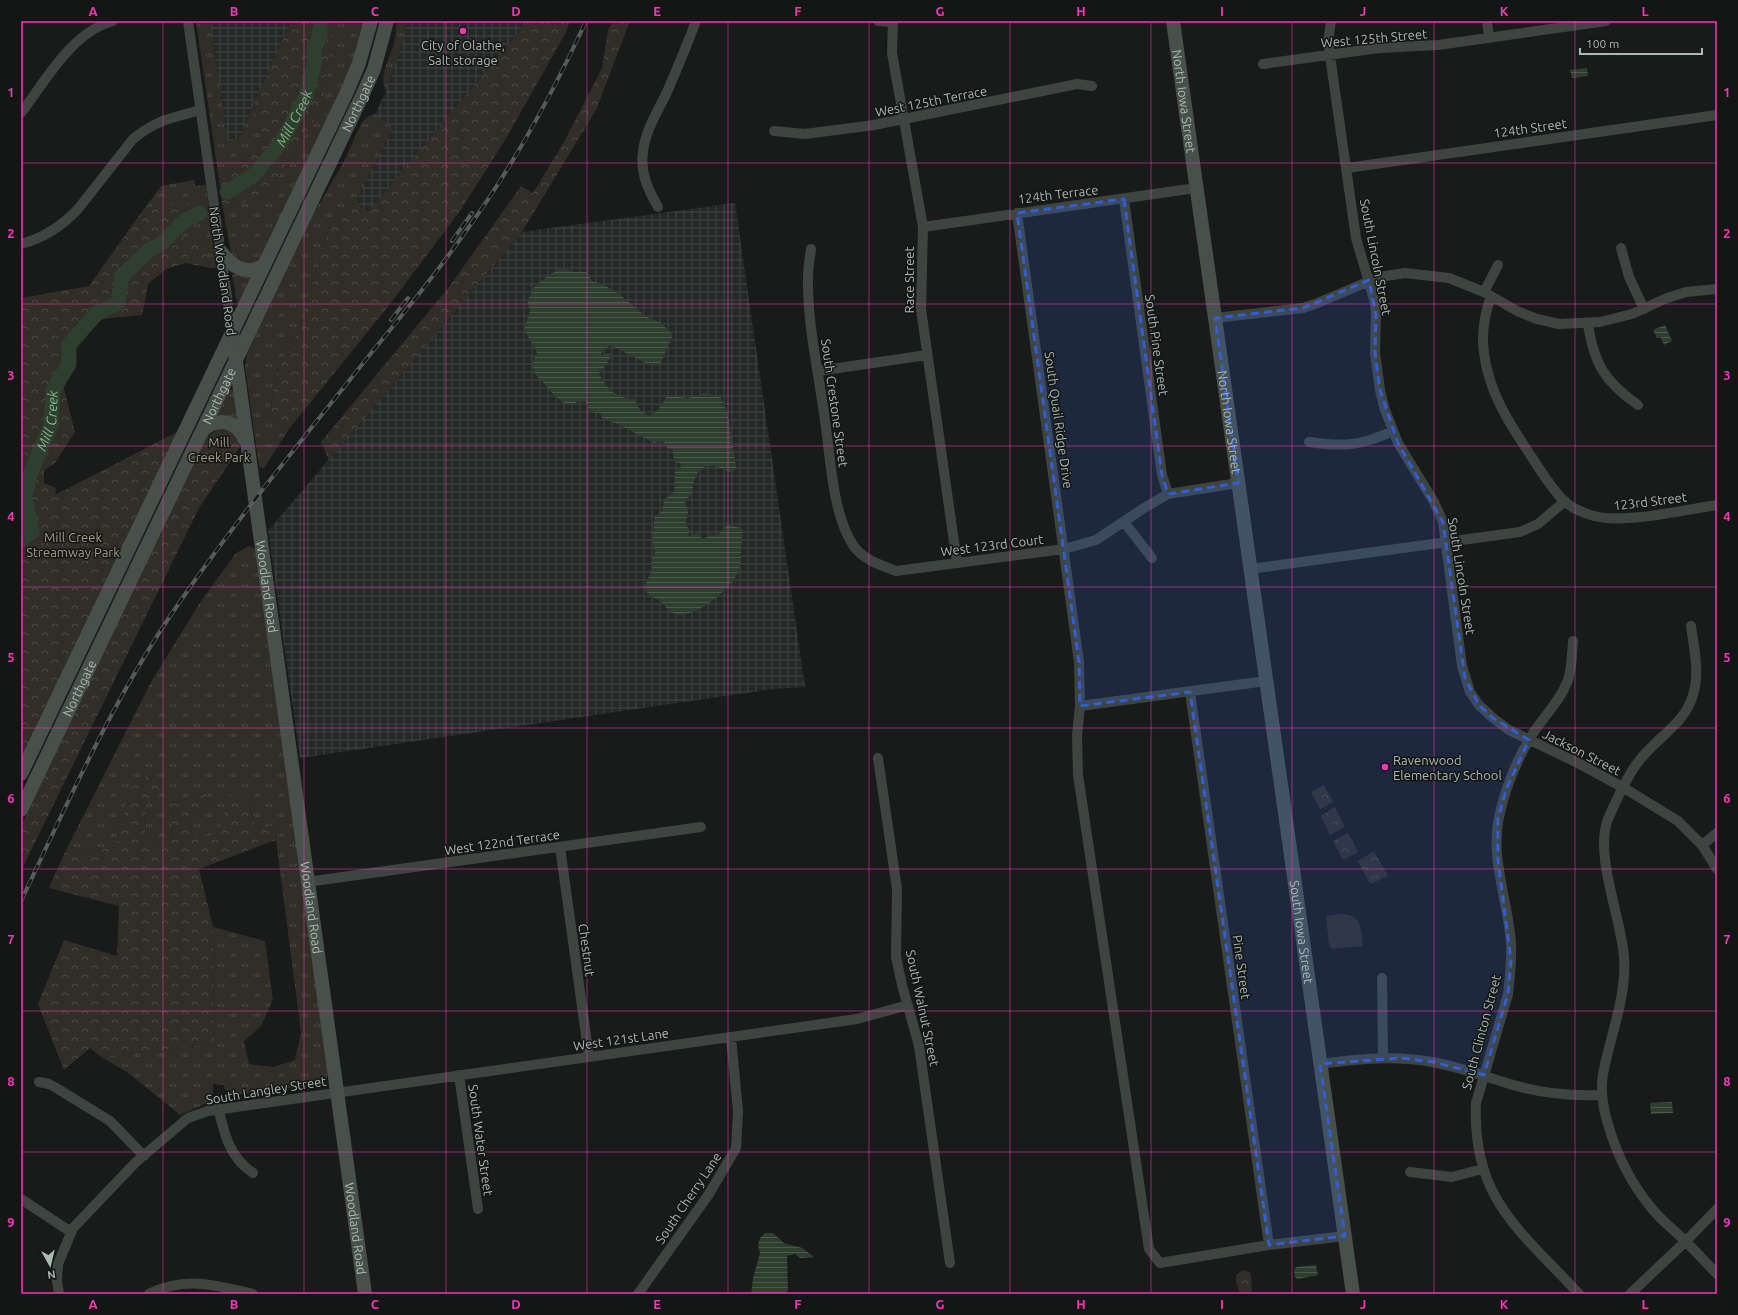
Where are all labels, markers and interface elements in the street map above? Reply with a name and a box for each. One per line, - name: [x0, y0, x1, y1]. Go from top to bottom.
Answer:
- text: A: [88, 4, 98, 18]
- text: B: [230, 4, 239, 18]
- text: C: [371, 4, 380, 18]
- text: D: [511, 4, 521, 18]
- text: E: [653, 4, 661, 18]
- text: F: [794, 4, 802, 18]
- text: G: [936, 4, 945, 18]
- text: H: [1076, 4, 1086, 18]
- text: I: [1220, 4, 1224, 18]
- text: J: [1360, 4, 1366, 18]
- text: K: [1500, 4, 1509, 18]
- text: L: [1641, 4, 1649, 18]
- marker: City of Olathe, Salt storage: [458, 26, 468, 36]
- street label: West 125th Street: [1320, 26, 1428, 50]
- scale bar: [1580, 30, 1702, 56]
- text: 100 m: [1586, 37, 1619, 50]
- place label: City of Olathe, Salt storage: [421, 38, 505, 67]
- street label: North Iowa Street: [1170, 49, 1199, 154]
- street label: Northgate: [339, 73, 377, 134]
- street label: West 125th Terrace: [874, 83, 988, 119]
- text: 1: [7, 85, 15, 99]
- text: 1: [1723, 85, 1731, 99]
- water label: Mill Creek: [273, 87, 315, 149]
- street label: 124th Street: [1492, 116, 1568, 140]
- street label: 124th Terrace: [1017, 182, 1099, 206]
- street label: South Lincoln Street: [1358, 198, 1394, 316]
- street label: North Woodland Road: [207, 206, 239, 336]
- text: 2: [7, 226, 15, 240]
- text: 2: [1723, 226, 1731, 240]
- street label: Race Street: [902, 246, 916, 314]
- street label: South Pine Street: [1143, 293, 1171, 397]
- street label: South Crestone Street: [819, 338, 851, 468]
- street label: South Quail Ridge Drive: [1041, 351, 1076, 490]
- street label: Northgate: [199, 365, 238, 426]
- text: 3: [7, 368, 15, 382]
- text: 3: [1723, 368, 1731, 382]
- street label: North Iowa Street: [1215, 369, 1244, 475]
- water label: Mill Creek: [33, 389, 61, 453]
- park label: Mill Creek Park: [188, 435, 251, 464]
- street label: 123rd Street: [1613, 490, 1687, 512]
- text: 4: [7, 509, 15, 523]
- text: 4: [1723, 509, 1731, 523]
- street label: South Lincoln Street: [1446, 517, 1478, 635]
- park label: Mill Creek Streamway Park: [26, 530, 120, 559]
- street label: West 123rd Court: [940, 532, 1044, 558]
- street label: Woodland Road: [254, 540, 280, 634]
- text: 5: [7, 650, 15, 664]
- text: 5: [1723, 650, 1731, 664]
- street label: Northgate: [60, 658, 99, 719]
- street label: Jackson Street: [1541, 726, 1623, 778]
- place label: Ravenwood Elementary School: [1393, 753, 1502, 782]
- marker: Ravenwood Elementary School: [1380, 762, 1390, 772]
- text: 6: [7, 791, 15, 805]
- text: 6: [1723, 791, 1731, 805]
- street label: West 122nd Terrace: [443, 827, 561, 857]
- street label: Woodland Road: [298, 861, 325, 954]
- street label: South Iowa Street: [1288, 879, 1316, 985]
- street label: Chestnut: [576, 923, 598, 977]
- text: 7: [7, 932, 15, 946]
- text: 7: [1723, 932, 1731, 946]
- street label: Pine Street: [1231, 934, 1253, 1000]
- street label: South Walnut Street: [904, 949, 942, 1067]
- street label: South Clinton Street: [1459, 973, 1503, 1091]
- street label: West 121st Lane: [572, 1025, 670, 1053]
- text: 8: [7, 1074, 15, 1088]
- street label: South Langley Street: [205, 1074, 327, 1106]
- text: 8: [1723, 1074, 1731, 1088]
- street label: South Water Street: [466, 1083, 496, 1197]
- street label: South Cherry Lane: [652, 1150, 724, 1246]
- street label: Woodland Road: [343, 1182, 369, 1275]
- text: 9: [7, 1215, 15, 1229]
- text: 9: [1723, 1215, 1731, 1229]
- north arrow: [30, 1245, 70, 1285]
- text: N: [46, 1268, 56, 1281]
- text: A: [88, 1297, 98, 1311]
- text: B: [230, 1297, 239, 1311]
- text: C: [371, 1297, 380, 1311]
- text: D: [511, 1297, 521, 1311]
- text: E: [653, 1297, 661, 1311]
- text: F: [794, 1297, 802, 1311]
- text: G: [936, 1297, 945, 1311]
- text: H: [1076, 1297, 1086, 1311]
- text: I: [1220, 1297, 1224, 1311]
- text: J: [1360, 1297, 1366, 1311]
- text: K: [1500, 1297, 1509, 1311]
- text: L: [1641, 1297, 1649, 1311]

